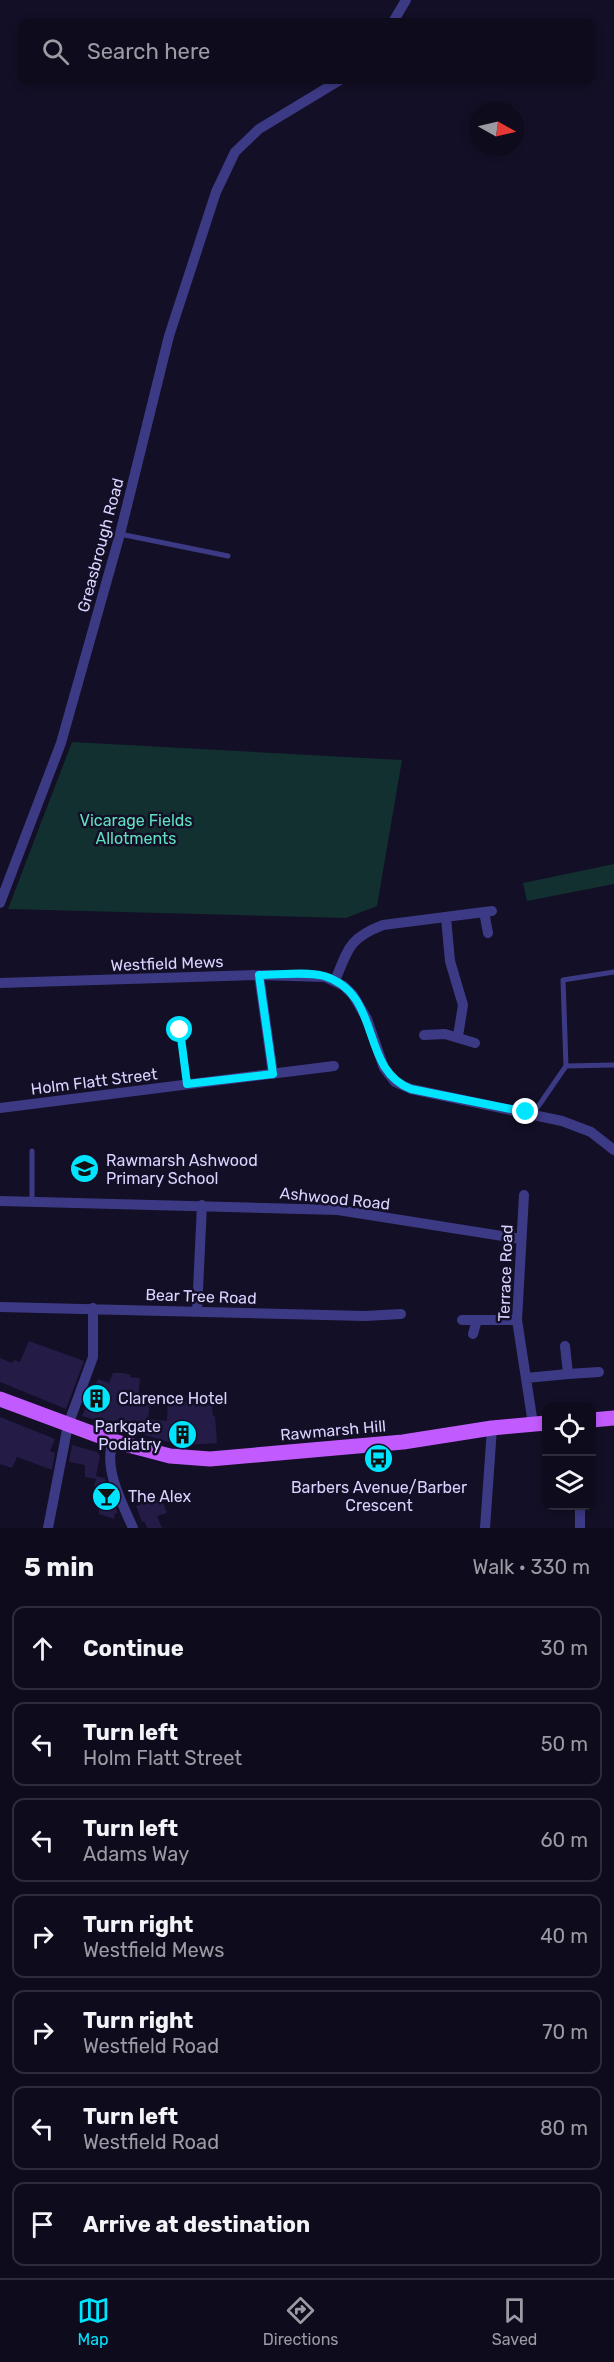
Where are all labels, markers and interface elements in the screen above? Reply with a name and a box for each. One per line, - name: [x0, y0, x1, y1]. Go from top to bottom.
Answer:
- search box: [18, 18, 596, 84]
- icon: search: [39, 35, 72, 68]
- text: Search here: [87, 38, 210, 65]
- north arrow: [470, 102, 524, 156]
- street label: Greasbrough Road: [73, 476, 128, 614]
- park label: Vicarage Fields Allotments: [80, 811, 192, 848]
- street label: Westfield Mews: [110, 952, 224, 975]
- route start: [166, 1016, 192, 1042]
- street label: Holm Flatt Street: [30, 1064, 158, 1099]
- route end: [512, 1098, 538, 1124]
- place label: Rawmarsh Ashwood Primary School: [106, 1151, 258, 1188]
- school or university icon: Rawmarsh Ashwood Primary School: [69, 1153, 101, 1185]
- street label: Ashwood Road: [279, 1183, 391, 1214]
- street label: Terrace Road: [494, 1224, 517, 1322]
- street label: Bear Tree Road: [145, 1285, 257, 1308]
- building icon: Clarence Hotel: [81, 1382, 113, 1414]
- place label: Clarence Hotel: [118, 1389, 227, 1408]
- map controls: [542, 1402, 596, 1510]
- button: locate: [542, 1402, 596, 1456]
- street label: Rawmarsh Hill: [279, 1416, 387, 1445]
- place label: Parkgate Podiatry: [95, 1417, 161, 1454]
- building icon: Parkgate Podiatry: [166, 1419, 198, 1451]
- bus stop icon: Barbers Avenue/Barber Crescent: [363, 1443, 395, 1475]
- button: layers: [542, 1456, 596, 1510]
- place label: Barbers Avenue/Barber Crescent: [291, 1478, 467, 1515]
- bar icon: The Alex: [91, 1480, 123, 1512]
- place label: The Alex: [128, 1487, 192, 1506]
- text: 5 min: [24, 1552, 94, 1583]
- text: Walk · 330 m: [473, 1555, 590, 1579]
- icon: ahead: [26, 1632, 59, 1665]
- text: Continue: [83, 1635, 184, 1662]
- text: 30 m: [541, 1636, 588, 1660]
- text: Turn left: [83, 1719, 178, 1746]
- icon: left: [26, 1728, 59, 1761]
- text: 50 m: [541, 1732, 588, 1756]
- text: Holm Flatt Street: [83, 1746, 242, 1770]
- text: Turn left: [83, 1815, 178, 1842]
- icon: left: [26, 1824, 59, 1857]
- text: 60 m: [541, 1828, 588, 1852]
- text: Adams Way: [83, 1842, 189, 1866]
- text: Turn right: [83, 1911, 193, 1938]
- icon: right: [26, 1920, 59, 1953]
- text: 40 m: [540, 1924, 588, 1948]
- text: Westfield Mews: [83, 1938, 224, 1962]
- text: Turn right: [83, 2007, 193, 2034]
- icon: right: [26, 2016, 59, 2049]
- text: 70 m: [542, 2020, 588, 2044]
- text: Westfield Road: [83, 2034, 219, 2058]
- text: Turn left: [83, 2103, 178, 2130]
- icon: left: [26, 2112, 59, 2145]
- text: 80 m: [540, 2116, 588, 2140]
- text: Westfield Road: [83, 2130, 219, 2154]
- icon: arrive: [26, 2208, 59, 2241]
- text: Arrive at destination: [83, 2211, 310, 2238]
- tab: Map: [77, 2294, 110, 2349]
- tab: Directions: [263, 2294, 339, 2349]
- tab: Saved: [492, 2294, 537, 2349]

